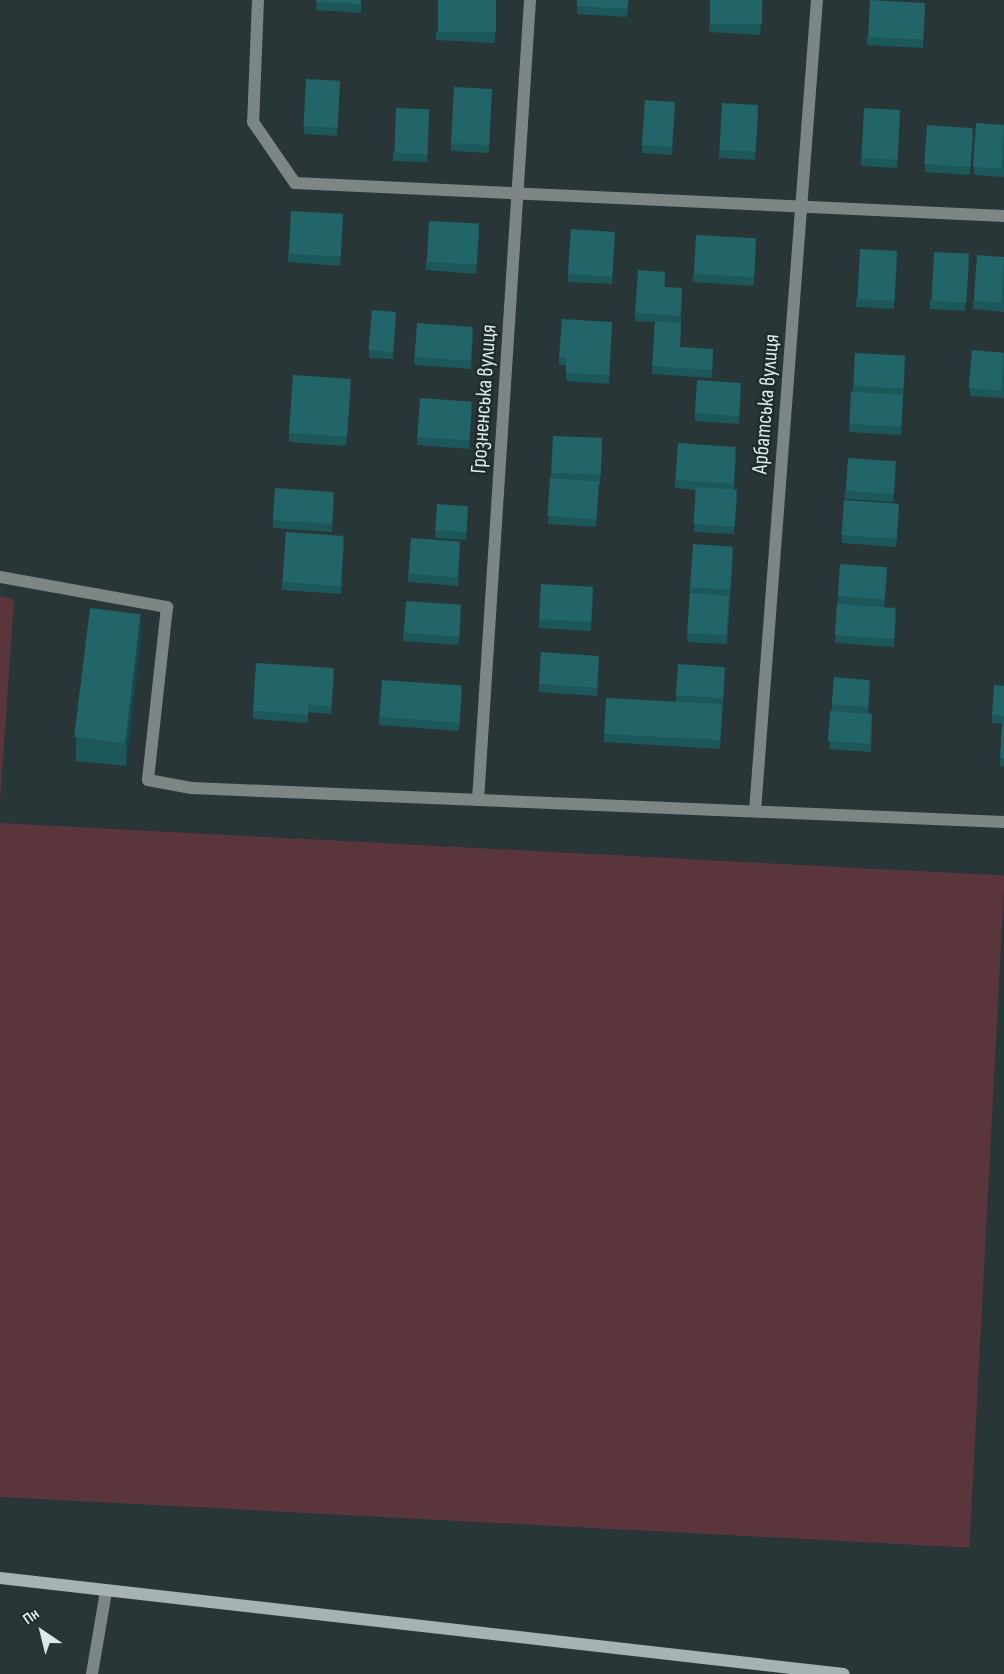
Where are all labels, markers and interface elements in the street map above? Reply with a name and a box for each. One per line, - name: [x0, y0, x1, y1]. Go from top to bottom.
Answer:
- street label: Грозненська вулиця: [466, 323, 502, 475]
- street label: Арбатська вулиця: [747, 333, 785, 475]
- north arrow: [12, 1602, 72, 1662]
- text: Пн: [20, 1605, 43, 1629]

